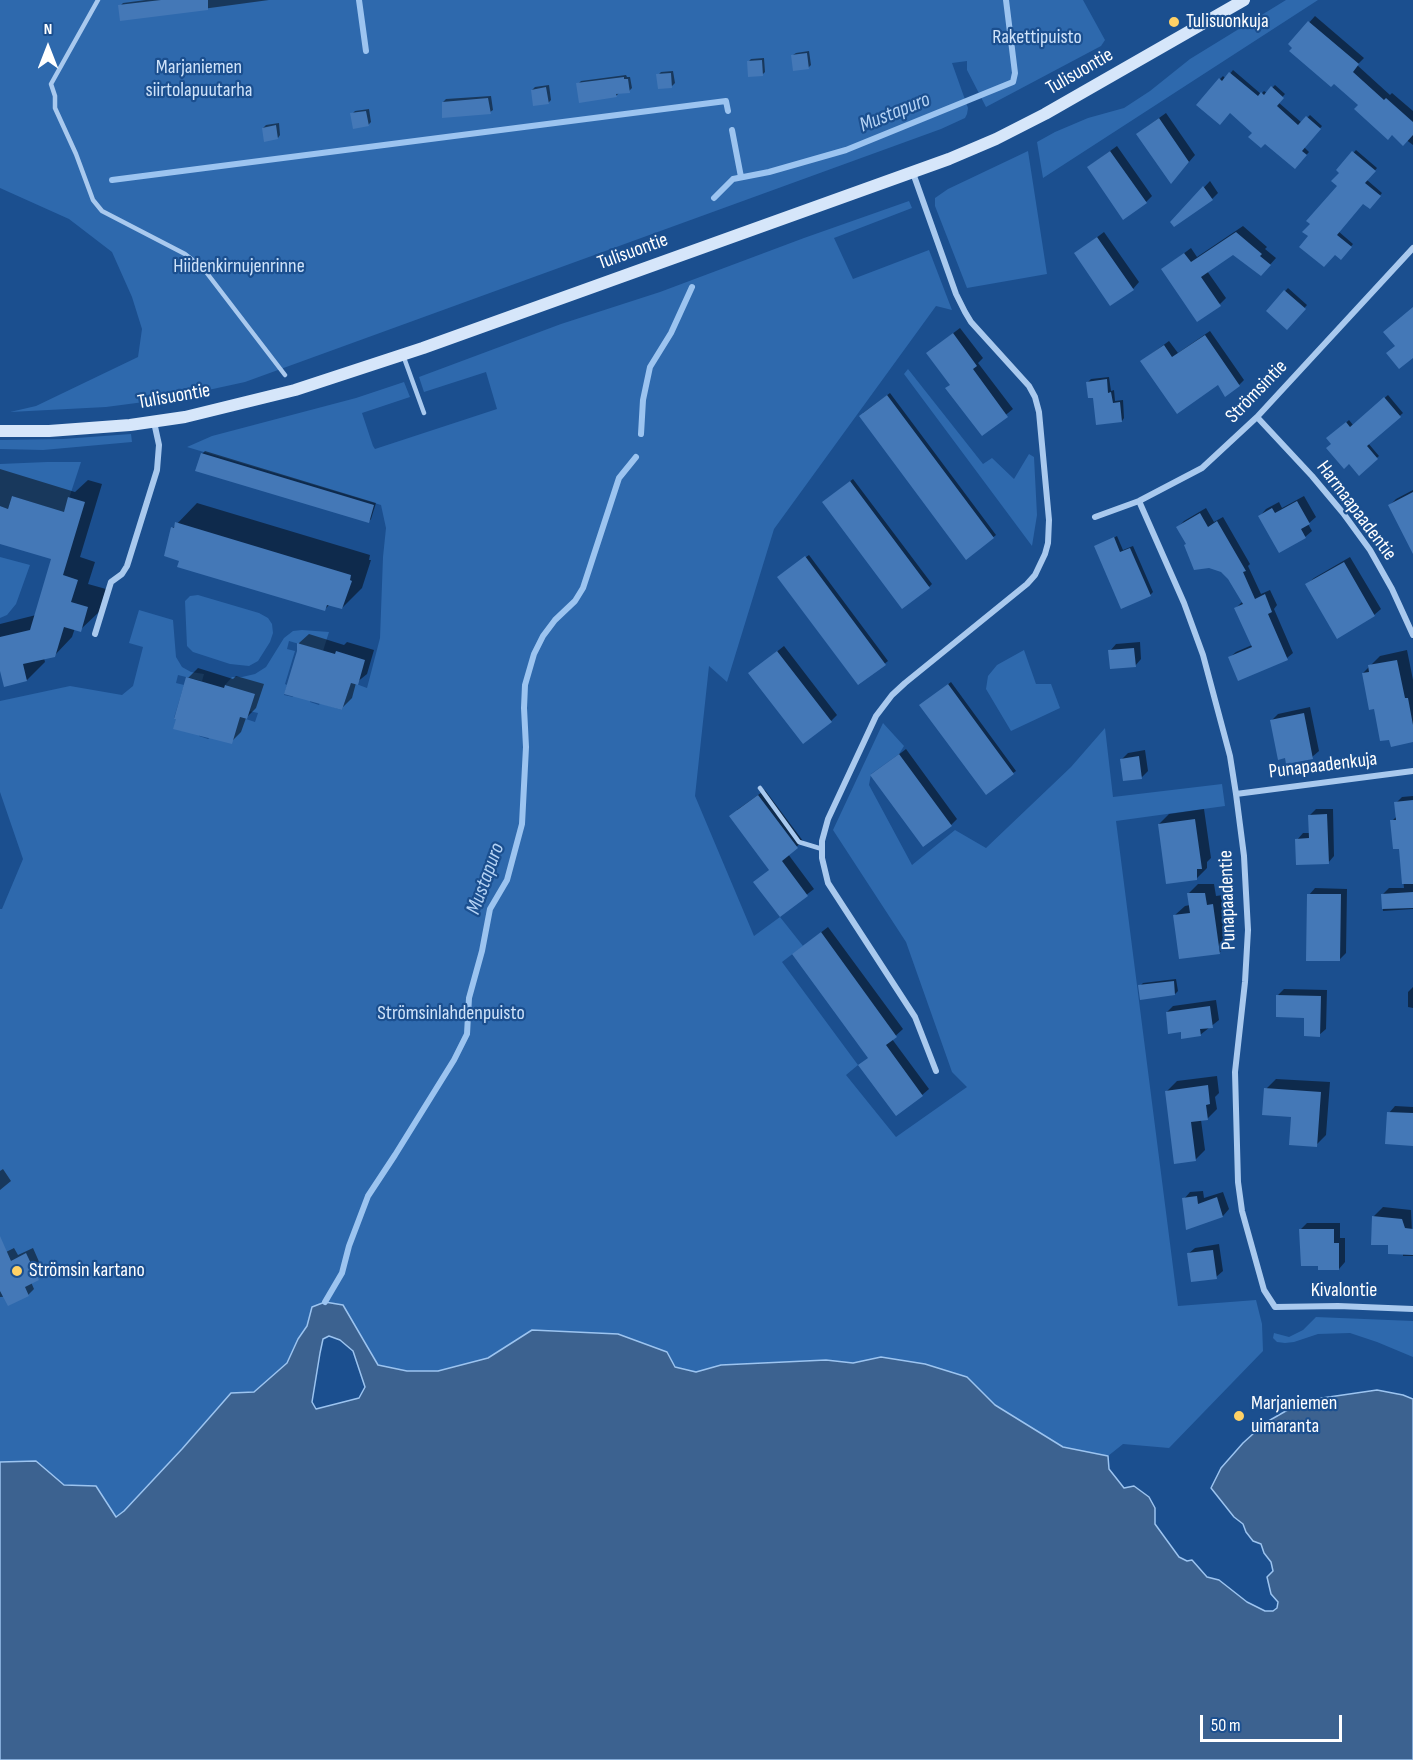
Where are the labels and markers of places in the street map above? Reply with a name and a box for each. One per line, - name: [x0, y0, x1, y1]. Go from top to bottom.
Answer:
- place label: Tulisuonkuja: [1186, 10, 1269, 34]
- marker: Tulisuonkuja: [1167, 15, 1181, 29]
- place label: Strömsin kartano: [29, 1259, 145, 1283]
- marker: Strömsin kartano: [10, 1264, 24, 1278]
- place label: Marjaniemen uimaranta: [1251, 1392, 1337, 1439]
- marker: Marjaniemen uimaranta: [1232, 1409, 1246, 1423]

